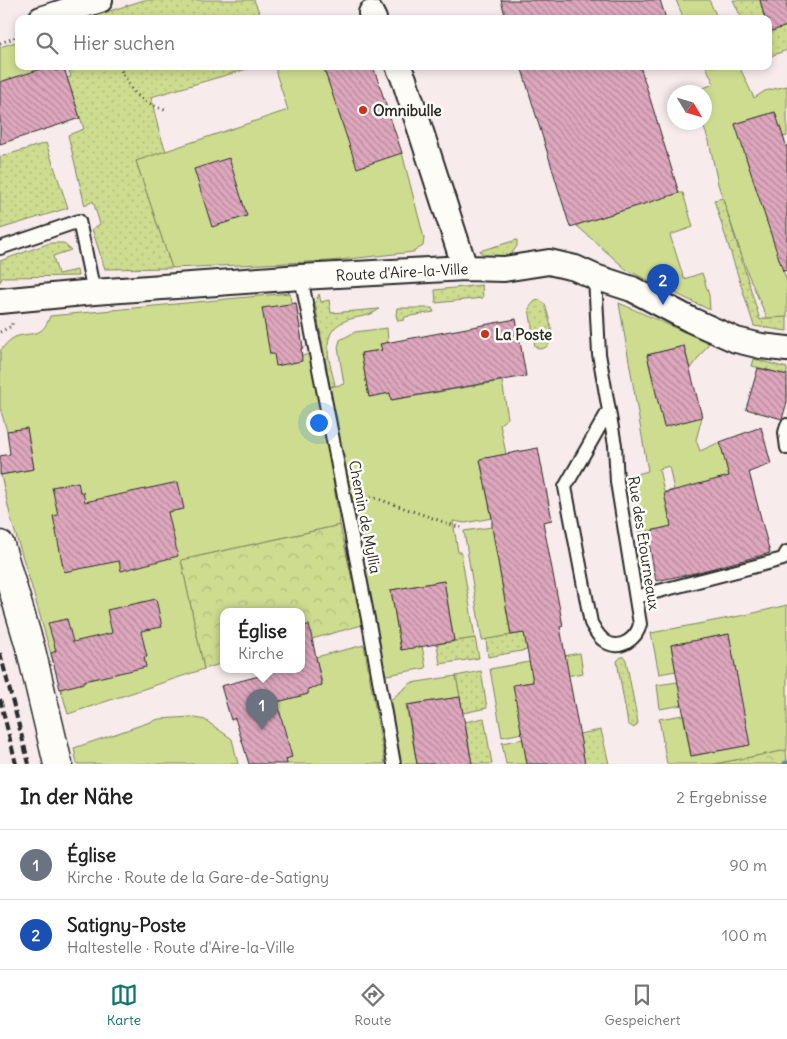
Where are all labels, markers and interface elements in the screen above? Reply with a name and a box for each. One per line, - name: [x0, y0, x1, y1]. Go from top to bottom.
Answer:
- search box: [15, 15, 772, 70]
- icon: search: [33, 29, 61, 57]
- text: Hier suchen: [73, 31, 175, 55]
- north arrow: [667, 85, 712, 130]
- place label: Omnibulle: [373, 101, 442, 120]
- marker: Omnibulle: [357, 104, 369, 116]
- street label: Route d'Aire-la-Ville: [335, 259, 469, 285]
- pin: 2: [647, 264, 679, 305]
- place label: La Poste: [495, 325, 552, 344]
- marker: La Poste: [479, 328, 491, 340]
- your location: [306, 410, 332, 436]
- street label: Chemin de Myllia: [345, 459, 385, 576]
- street label: Rue des Etourneaux: [624, 475, 664, 612]
- popup: [220, 608, 305, 673]
- text: Église: [238, 619, 287, 643]
- text: Kirche: [238, 643, 284, 663]
- pin: 1: [246, 689, 278, 730]
- text: In der Nähe: [20, 783, 133, 810]
- text: 2 Ergebnisse: [676, 787, 767, 807]
- text: Église: [67, 843, 116, 867]
- text: 1: [33, 855, 39, 875]
- text: 90 m: [729, 855, 767, 875]
- text: Kirche · Route de la Gare-de-Satigny: [67, 867, 329, 887]
- text: Satigny-Poste: [67, 913, 186, 937]
- text: 2: [32, 925, 40, 945]
- text: 100 m: [722, 925, 767, 945]
- text: Haltestelle · Route d'Aire-la-Ville: [67, 937, 295, 957]
- tab: Karte: [107, 981, 141, 1029]
- tab: Route: [354, 981, 391, 1029]
- tab: Gespeichert: [604, 981, 680, 1029]

